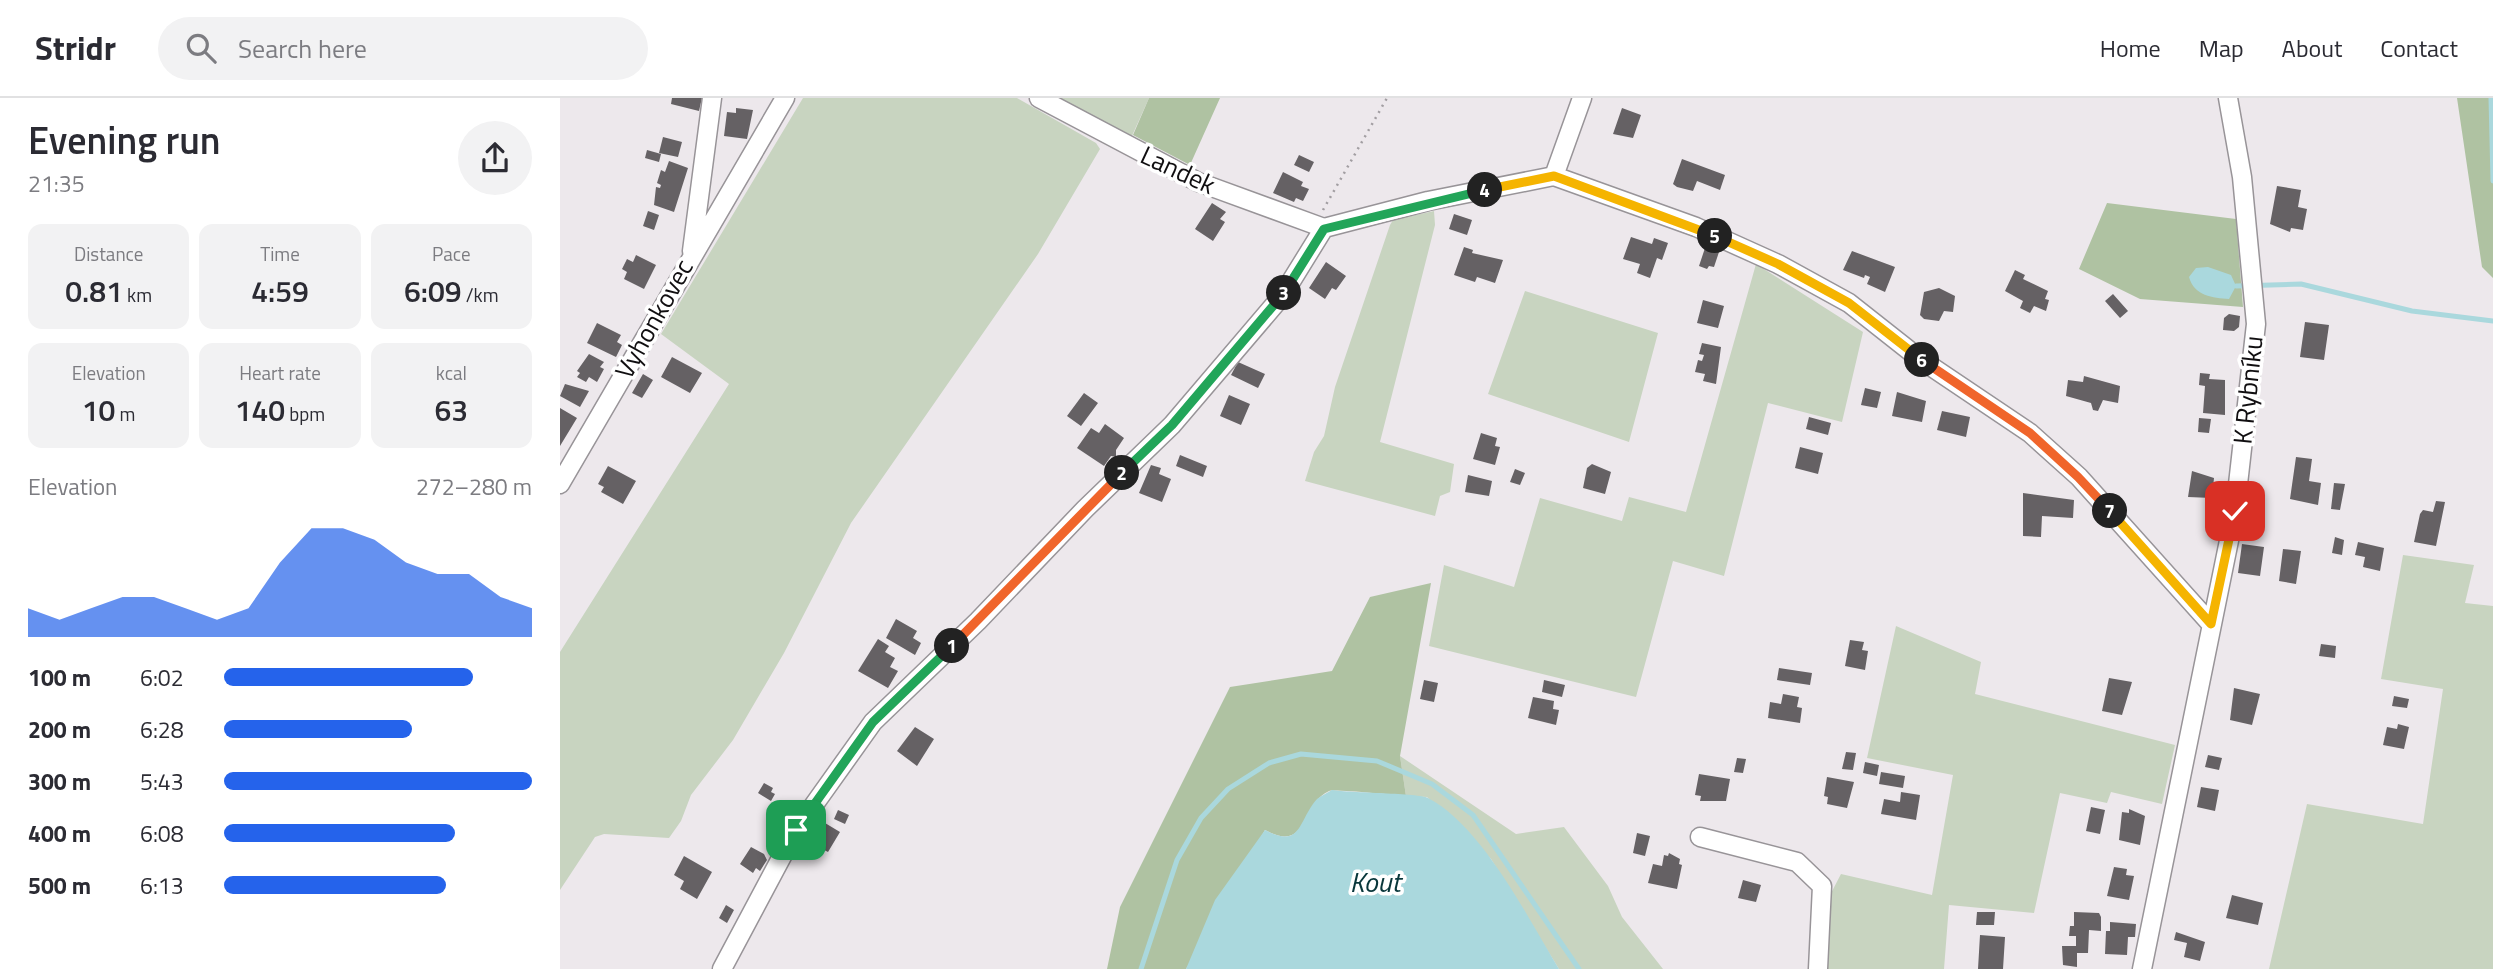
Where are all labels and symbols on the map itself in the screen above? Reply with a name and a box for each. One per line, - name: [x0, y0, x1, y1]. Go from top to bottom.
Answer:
- street label: Landek: [1134, 135, 1222, 204]
- pin: 4: [1468, 172, 1502, 208]
- pin: 5: [1698, 218, 1732, 254]
- street label: Vyhonkovec: [605, 252, 702, 386]
- pin: 3: [1266, 276, 1302, 310]
- street label: K Rybníku: [2222, 334, 2273, 446]
- pin: 6: [1904, 342, 1940, 378]
- pin: 2: [1104, 456, 1140, 490]
- pin: [2205, 481, 2265, 541]
- pin: 7: [2092, 494, 2128, 528]
- pin: 1: [934, 628, 970, 664]
- pin: [766, 800, 826, 860]
- water label: Kout: [1350, 860, 1403, 903]

